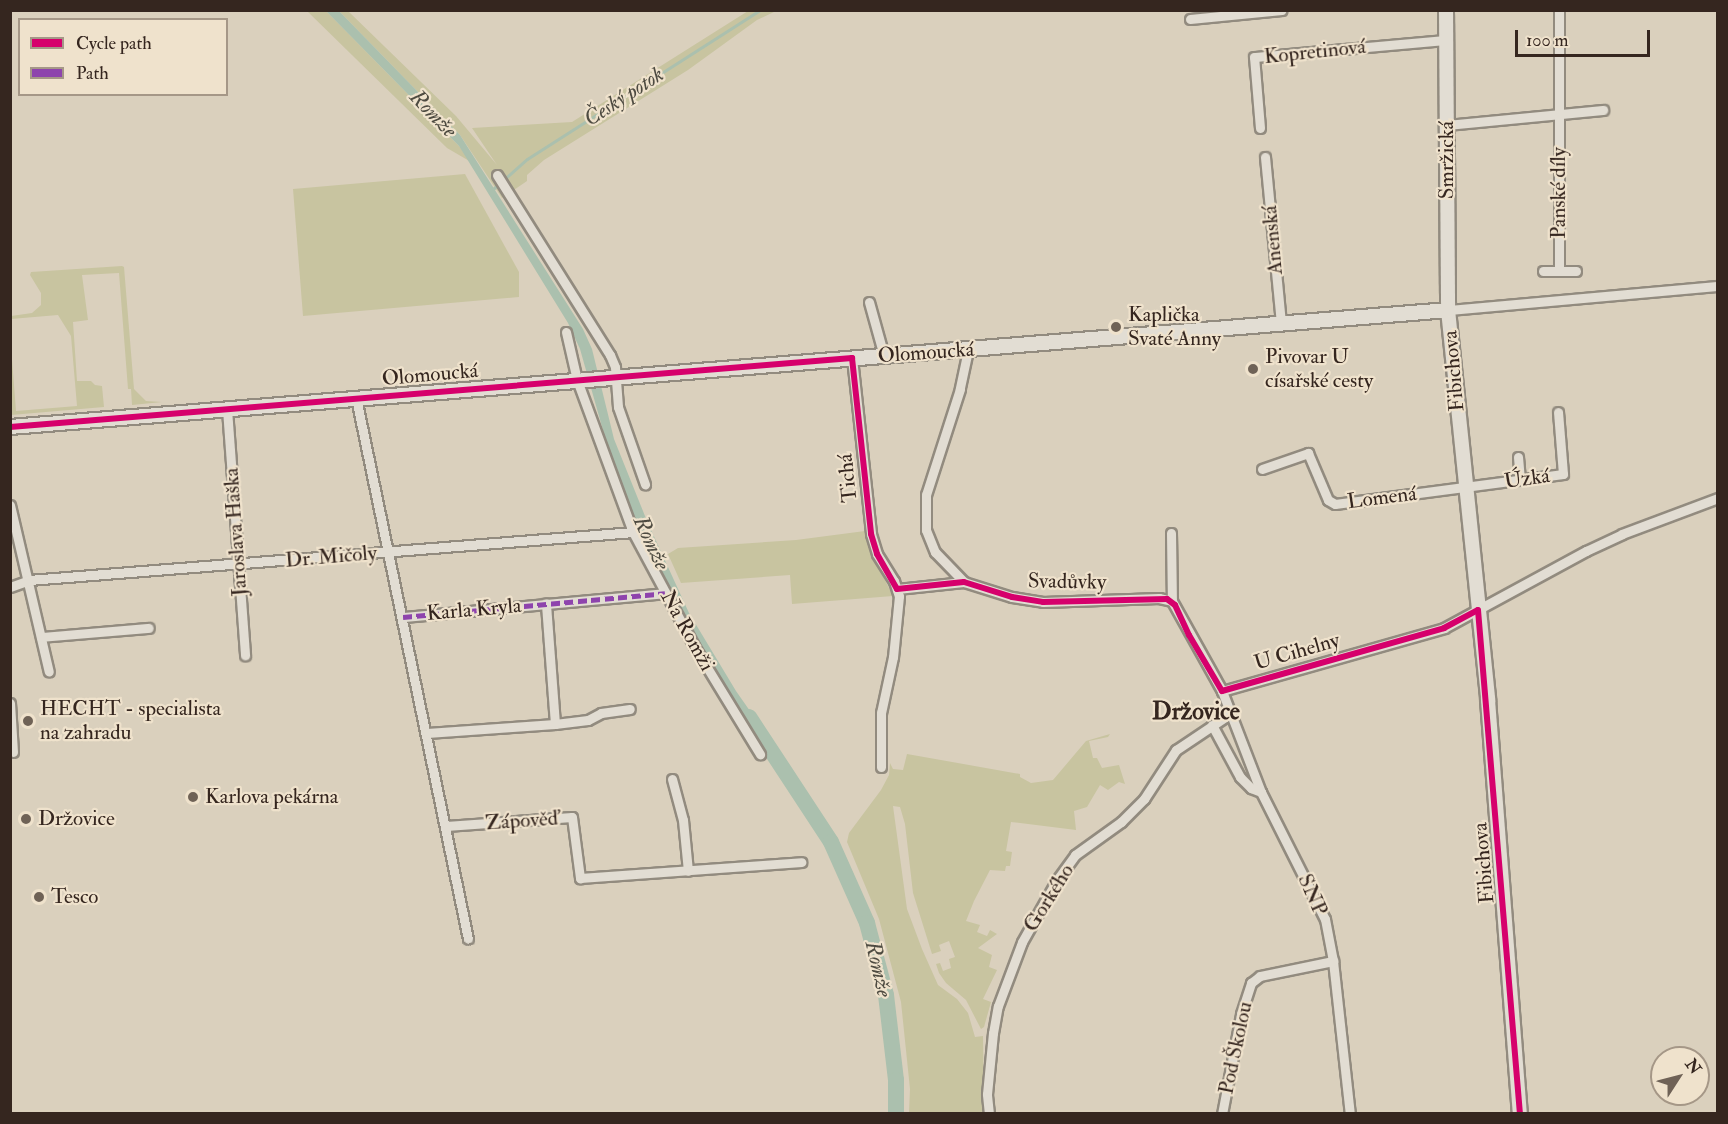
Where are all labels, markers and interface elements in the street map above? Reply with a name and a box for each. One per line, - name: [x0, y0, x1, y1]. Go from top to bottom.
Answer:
- legend: [18, 18, 228, 96]
- scale bar: [1518, 18, 1653, 56]
- text: 100 m: [1526, 29, 1569, 52]
- text: Cycle path: [76, 32, 152, 55]
- street label: Kopretinová: [1263, 34, 1367, 70]
- water label: Český potok: [579, 61, 669, 133]
- text: Path: [76, 62, 109, 85]
- water label: Romže: [404, 84, 462, 144]
- street label: Smržická: [1434, 121, 1460, 199]
- street label: Panské díly: [1546, 147, 1572, 239]
- street label: Anenská: [1257, 204, 1289, 276]
- place label: Kaplička Svaté Anny: [1128, 302, 1221, 352]
- marker: Kaplička Svaté Anny: [1109, 320, 1123, 334]
- street label: Fibichova: [1438, 329, 1470, 413]
- street label: Olomoucká: [877, 337, 975, 369]
- place label: Pivovar U císařské cesty: [1265, 344, 1373, 394]
- street label: Olomoucká: [381, 358, 479, 392]
- marker: Pivovar U císařské cesty: [1246, 362, 1260, 376]
- street label: Tichá: [833, 452, 863, 504]
- street label: Úzká: [1503, 463, 1551, 495]
- street label: Jaroslava Haška: [219, 467, 253, 597]
- street label: Lomená: [1346, 481, 1418, 515]
- water label: Romže: [627, 512, 675, 574]
- street label: Dr. Mičoly: [284, 540, 378, 574]
- street label: Svadůvky: [1028, 569, 1106, 595]
- street label: Na Romži: [655, 586, 719, 676]
- street label: Karla Kryla: [426, 593, 522, 627]
- street label: U Cihelny: [1251, 628, 1343, 676]
- place label: HECHT - specialista na zahradu: [40, 696, 221, 746]
- district label: Držovice: [1152, 698, 1240, 726]
- marker: HECHT - specialista na zahradu: [21, 714, 35, 728]
- place label: Karlova pekárna: [205, 784, 338, 810]
- marker: Karlova pekárna: [186, 790, 200, 804]
- place label: Držovice: [38, 806, 115, 832]
- street label: Zápověď: [484, 806, 560, 836]
- marker: Držovice: [19, 812, 33, 826]
- street label: Fibichova: [1468, 821, 1500, 905]
- street label: Gorkého: [1018, 859, 1080, 937]
- street label: SNP: [1292, 870, 1332, 920]
- place label: Tesco: [51, 884, 98, 910]
- marker: Tesco: [32, 890, 46, 904]
- water label: Romže: [859, 938, 897, 1000]
- street label: Pod Školou: [1214, 999, 1258, 1097]
- north arrow: [1650, 1046, 1710, 1106]
- text: N: [1681, 1055, 1705, 1078]

